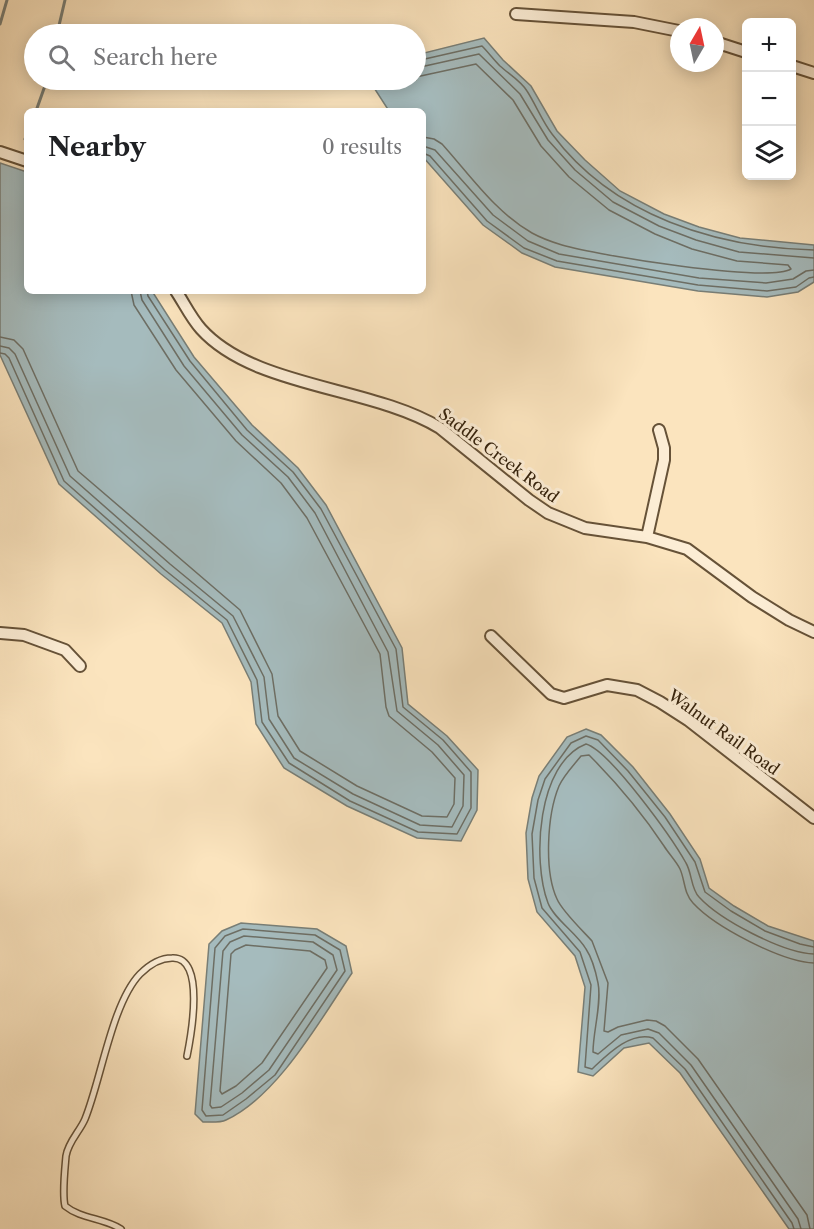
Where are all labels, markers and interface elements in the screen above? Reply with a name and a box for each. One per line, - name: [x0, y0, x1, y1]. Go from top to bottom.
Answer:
- north arrow: [670, 18, 724, 72]
- map controls: [742, 18, 796, 180]
- button: +: [742, 18, 796, 72]
- search box: [24, 24, 426, 90]
- icon: search: [45, 41, 78, 74]
- text: Search here: [93, 44, 218, 71]
- button: −: [742, 72, 796, 126]
- button: layers: [742, 126, 796, 180]
- text: Nearby: [48, 131, 146, 163]
- text: 0 results: [322, 135, 402, 159]
- street label: Saddle Creek Road: [435, 403, 563, 507]
- street label: Walnut Rail Road: [664, 684, 784, 779]

